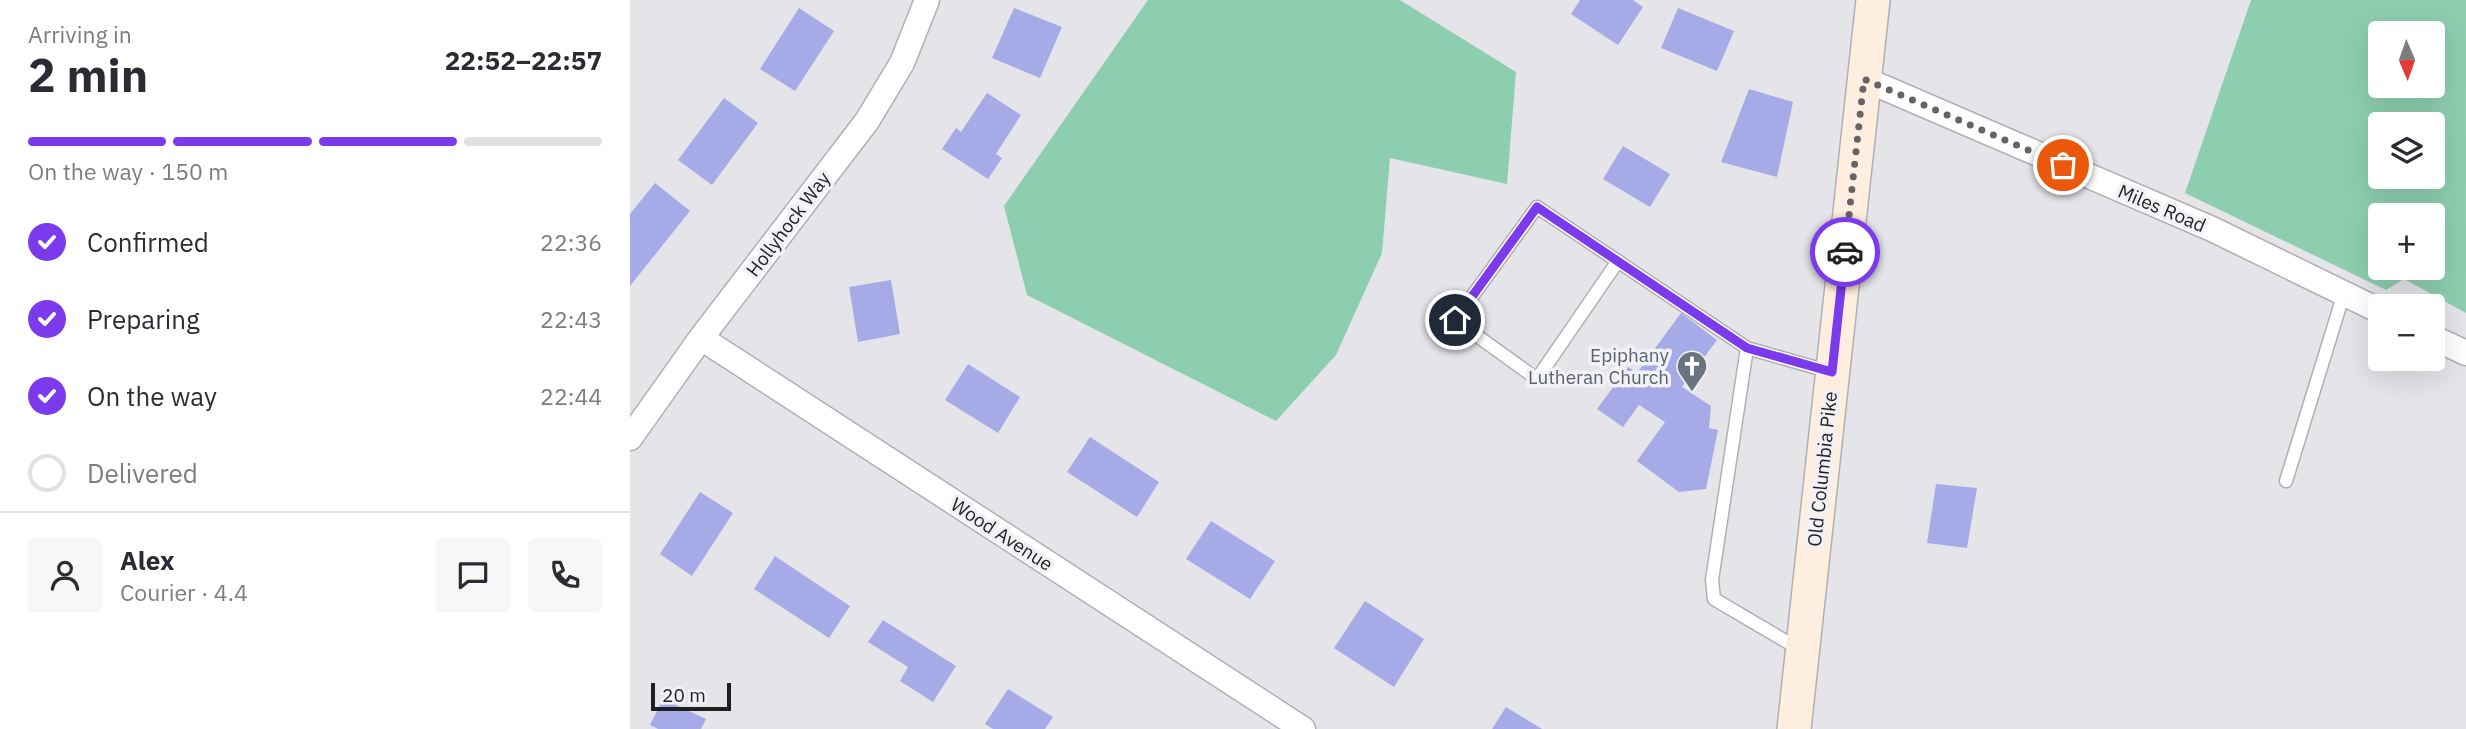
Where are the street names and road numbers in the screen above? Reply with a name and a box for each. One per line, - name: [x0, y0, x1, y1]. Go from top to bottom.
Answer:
- street label: Hollyhock Way: [741, 166, 836, 281]
- street label: Miles Road: [2114, 179, 2210, 237]
- street label: Old Columbia Pike: [1802, 390, 1842, 548]
- street label: Wood Avenue: [946, 492, 1058, 576]

